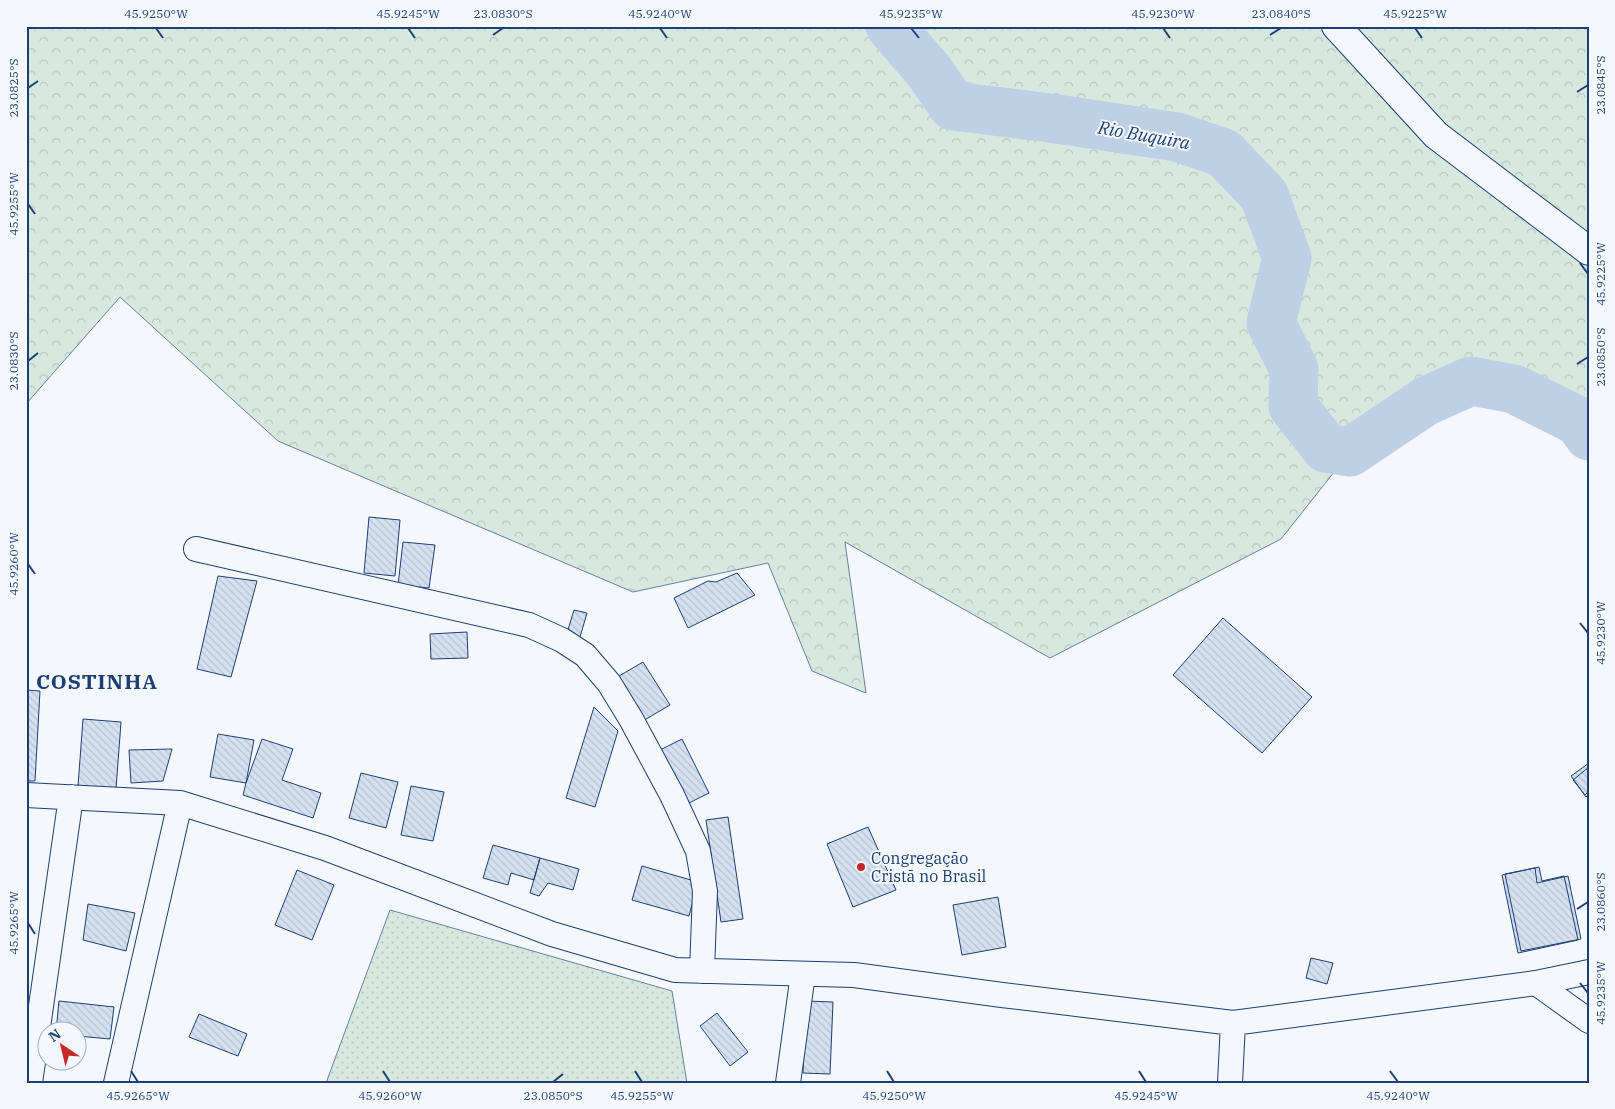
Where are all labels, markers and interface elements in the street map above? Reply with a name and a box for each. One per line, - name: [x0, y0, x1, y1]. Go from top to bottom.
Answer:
- text: 45.9250°W: [124, 6, 188, 21]
- text: 45.9245°W: [376, 6, 440, 21]
- text: 23.0830°S: [473, 6, 533, 21]
- text: 45.9240°W: [628, 6, 692, 21]
- text: 45.9235°W: [879, 6, 943, 21]
- text: 45.9230°W: [1131, 6, 1195, 21]
- text: 23.0840°S: [1251, 6, 1311, 21]
- text: 45.9225°W: [1383, 6, 1447, 21]
- text: 23.0845°S: [1593, 55, 1608, 115]
- text: 23.0825°S: [6, 58, 21, 118]
- water label: Rio Buquira: [1095, 115, 1192, 154]
- text: 45.9255°W: [6, 172, 21, 236]
- text: 45.9225°W: [1593, 242, 1608, 306]
- text: 23.0850°S: [1593, 327, 1608, 387]
- text: 23.0830°S: [6, 331, 21, 391]
- text: 45.9260°W: [6, 532, 21, 596]
- text: 45.9230°W: [1593, 601, 1608, 665]
- district label: COSTINHA: [36, 667, 158, 695]
- place label: Congregação Cristã no Brasil: [871, 848, 986, 886]
- marker: Congregação Cristã no Brasil: [855, 861, 867, 873]
- text: 23.0860°S: [1593, 872, 1608, 932]
- text: 45.9265°W: [6, 891, 21, 955]
- text: 45.9235°W: [1593, 961, 1608, 1025]
- north arrow: [38, 1022, 88, 1072]
- text: N: [45, 1025, 64, 1046]
- text: 45.9265°W: [106, 1088, 170, 1103]
- text: 45.9260°W: [358, 1088, 422, 1103]
- text: 23.0850°S: [523, 1088, 583, 1103]
- text: 45.9255°W: [610, 1088, 674, 1103]
- text: 45.9250°W: [862, 1088, 926, 1103]
- text: 45.9245°W: [1114, 1088, 1178, 1103]
- text: 45.9240°W: [1366, 1088, 1430, 1103]

